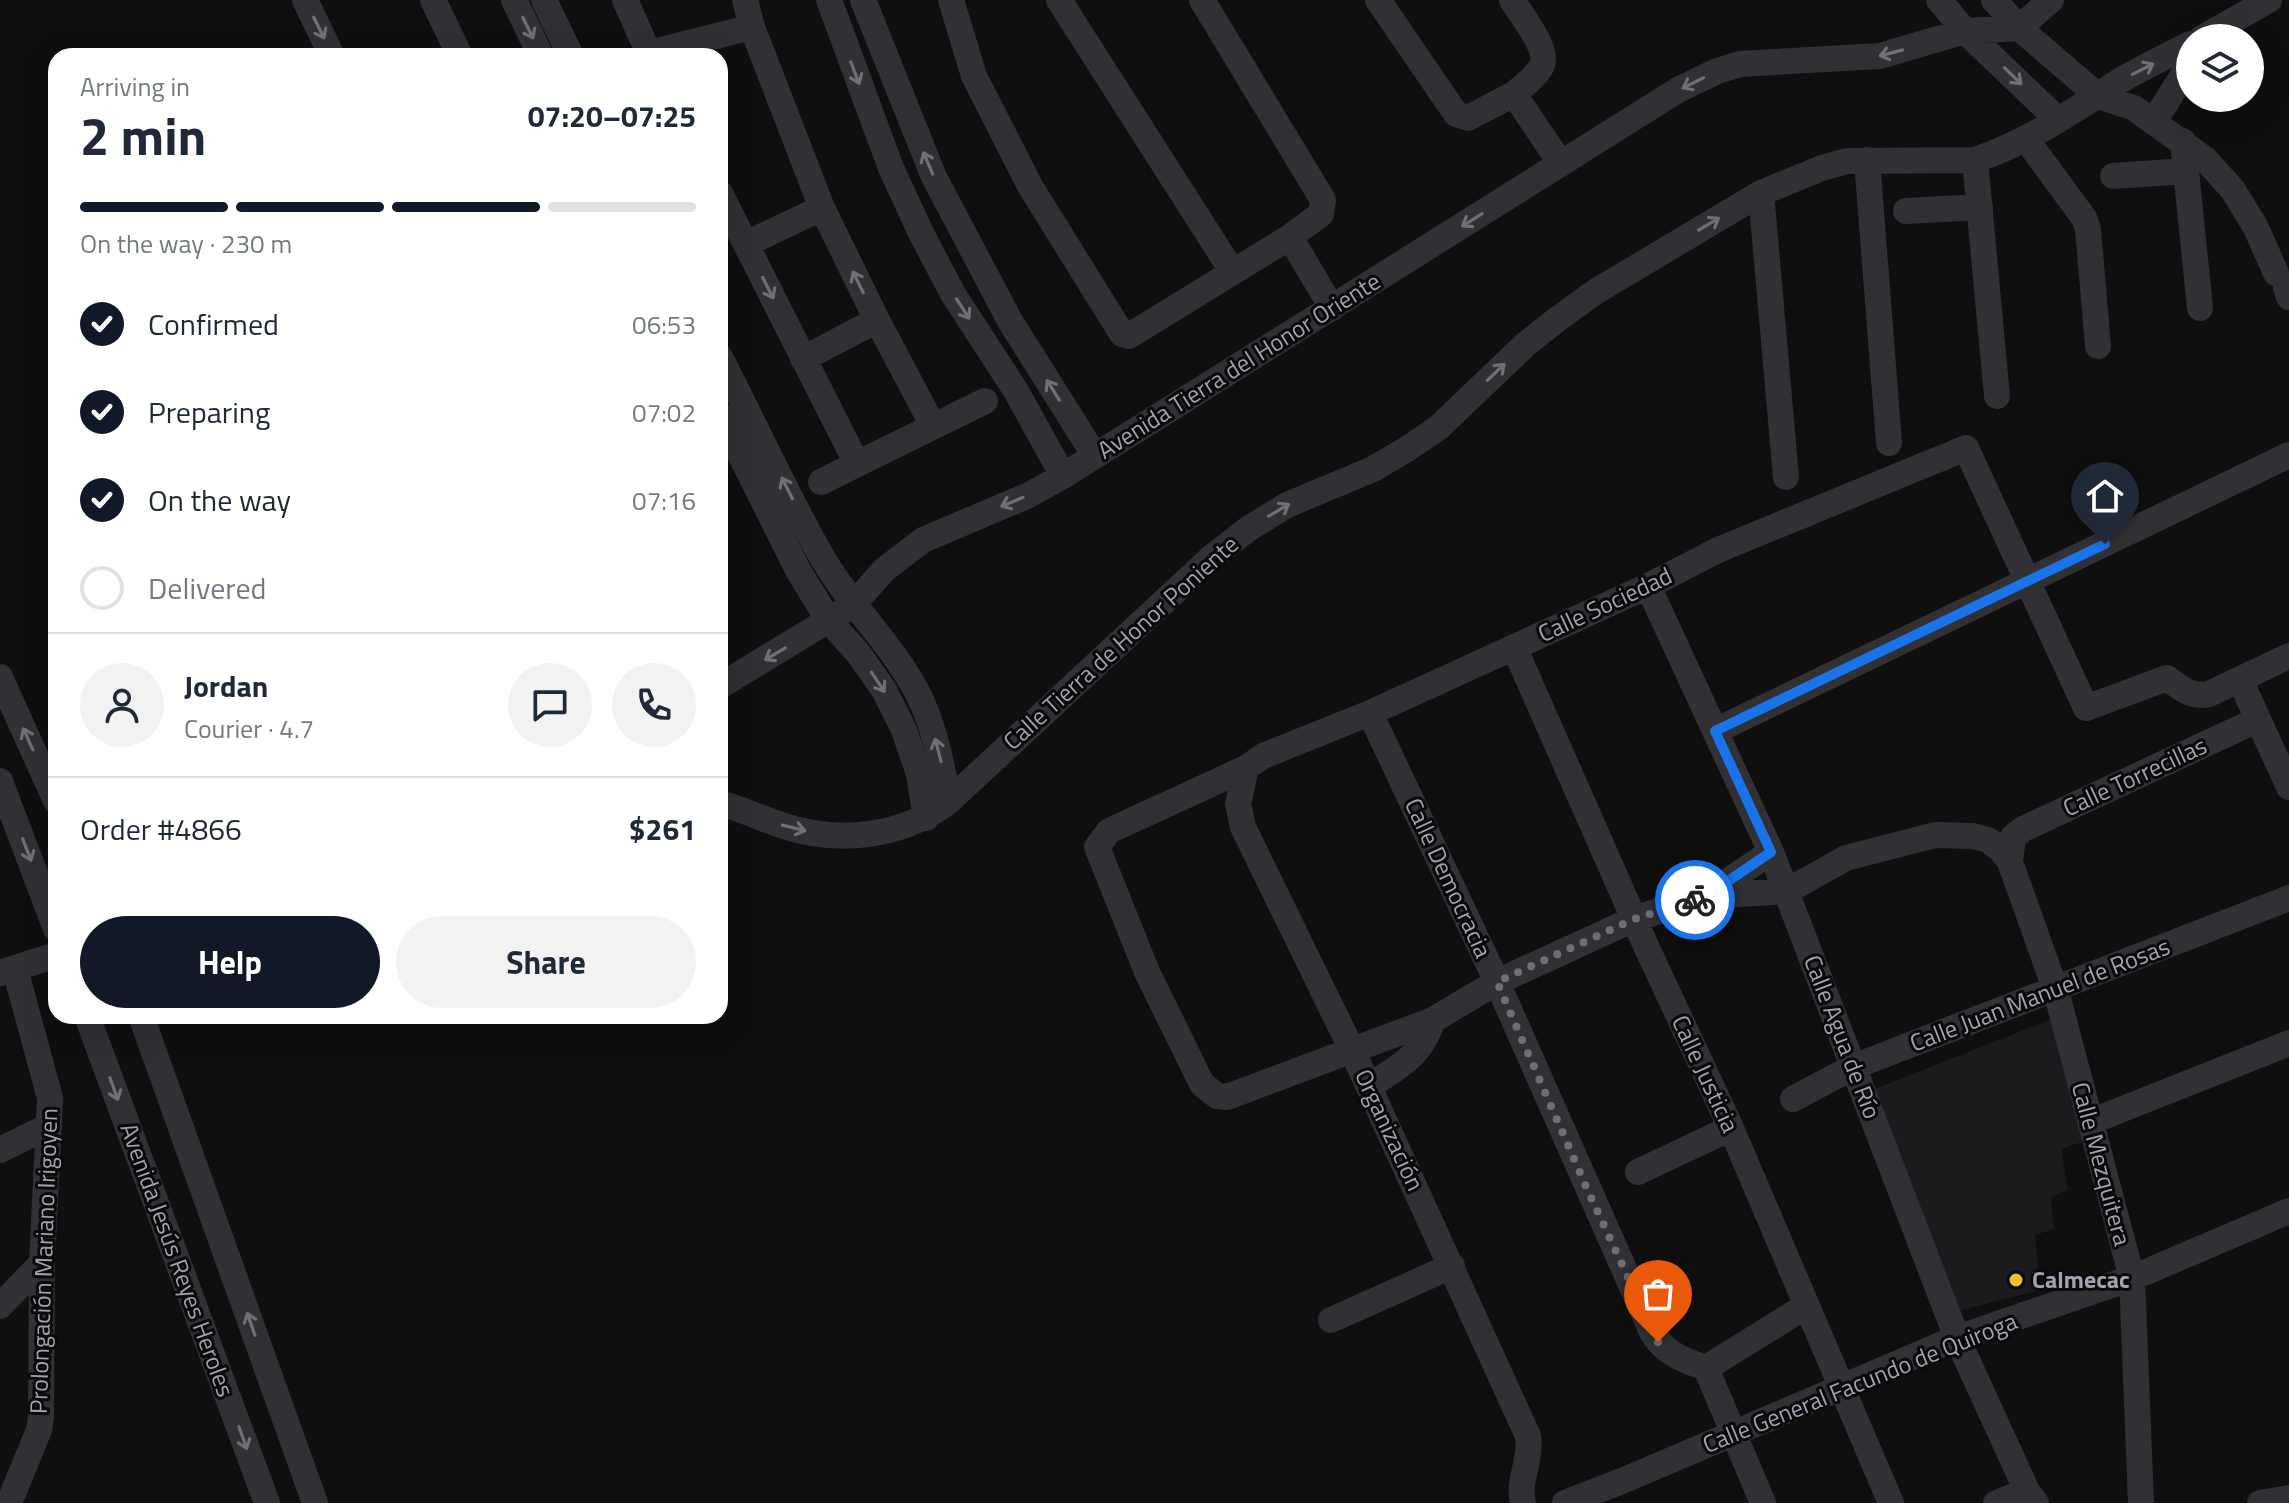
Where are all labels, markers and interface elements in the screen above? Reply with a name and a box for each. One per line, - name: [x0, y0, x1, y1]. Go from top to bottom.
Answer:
- one-way arrow: [312, 16, 327, 39]
- one-way arrow: [521, 16, 536, 40]
- map controls: [2176, 24, 2264, 112]
- button: layers: [2176, 24, 2264, 112]
- one-way arrow: [1878, 46, 1904, 61]
- one-way arrow: [849, 60, 863, 85]
- one-way arrow: [2131, 60, 2155, 76]
- text: Arriving in: [80, 67, 190, 106]
- one-way arrow: [2003, 67, 2023, 86]
- one-way arrow: [1681, 75, 1705, 91]
- text: 07:20–07:25: [528, 93, 696, 139]
- text: 2 min: [80, 96, 206, 175]
- one-way arrow: [920, 151, 935, 176]
- one-way arrow: [1461, 212, 1484, 228]
- one-way arrow: [1697, 216, 1720, 232]
- text: On the way · 230 m: [80, 224, 292, 263]
- street label: Avenida Tierra del Honor Oriente: [1090, 263, 1387, 467]
- one-way arrow: [850, 271, 865, 295]
- one-way arrow: [760, 275, 776, 299]
- one-way arrow: [955, 298, 971, 320]
- text: Confirmed: [148, 301, 279, 347]
- icon: check: [80, 302, 124, 346]
- text: 06:53: [632, 305, 696, 344]
- one-way arrow: [1486, 363, 1505, 382]
- one-way arrow: [1045, 379, 1061, 402]
- text: Preparing: [148, 389, 270, 435]
- icon: check: [80, 390, 124, 434]
- text: 07:02: [632, 393, 696, 432]
- pin: [2071, 462, 2139, 544]
- icon: home: [2083, 474, 2127, 518]
- one-way arrow: [778, 476, 794, 500]
- text: On the way: [148, 477, 291, 523]
- icon: check: [80, 478, 124, 522]
- text: 07:16: [632, 481, 696, 520]
- one-way arrow: [1000, 495, 1025, 510]
- one-way arrow: [1267, 502, 1290, 518]
- street label: Calle Tierra de Honor Poniente: [995, 527, 1246, 758]
- street label: Calle Sociedad: [1531, 557, 1678, 651]
- text: Delivered: [148, 565, 266, 611]
- one-way arrow: [764, 646, 787, 662]
- button: person: [80, 663, 164, 747]
- text: Jordan: [184, 663, 268, 709]
- button: chat: [508, 663, 592, 747]
- button: phone: [612, 663, 696, 747]
- one-way arrow: [870, 670, 886, 692]
- text: Courier · 4.7: [184, 709, 314, 748]
- one-way arrow: [20, 727, 35, 751]
- street label: Calle Torrecillas: [2057, 727, 2213, 825]
- one-way arrow: [930, 737, 945, 763]
- street label: Calle Democracia: [1396, 792, 1502, 963]
- text: Order #4866: [80, 806, 242, 852]
- text: $261: [629, 806, 696, 852]
- one-way arrow: [780, 822, 806, 837]
- one-way arrow: [21, 837, 35, 862]
- courier: [1655, 860, 1735, 940]
- icon: bike: [1673, 878, 1717, 922]
- button: Help: [80, 916, 380, 1008]
- button: Share: [396, 916, 696, 1008]
- street label: Calle Juan Manuel de Rosas: [1904, 928, 2175, 1060]
- street label: Calle Agua de Río: [1795, 950, 1891, 1124]
- street label: Calle Justicia: [1663, 1009, 1749, 1138]
- street label: Organización: [1346, 1063, 1434, 1196]
- one-way arrow: [108, 1076, 123, 1101]
- street label: Calle Mezquitera: [2063, 1078, 2141, 1250]
- street label: Prolongación Mariano Irigoyen: [20, 1107, 66, 1415]
- street label: Avenida Jesús Reyes Heroles: [112, 1118, 244, 1402]
- pin: [1624, 1260, 1692, 1342]
- place label: Calmecac: [2032, 1261, 2130, 1297]
- marker: Calmecac: [2007, 1271, 2025, 1289]
- icon: bag: [1636, 1272, 1680, 1316]
- street label: Calle General Facundo de Quiroga: [1697, 1302, 2022, 1462]
- one-way arrow: [243, 1312, 258, 1337]
- one-way arrow: [237, 1425, 251, 1450]

